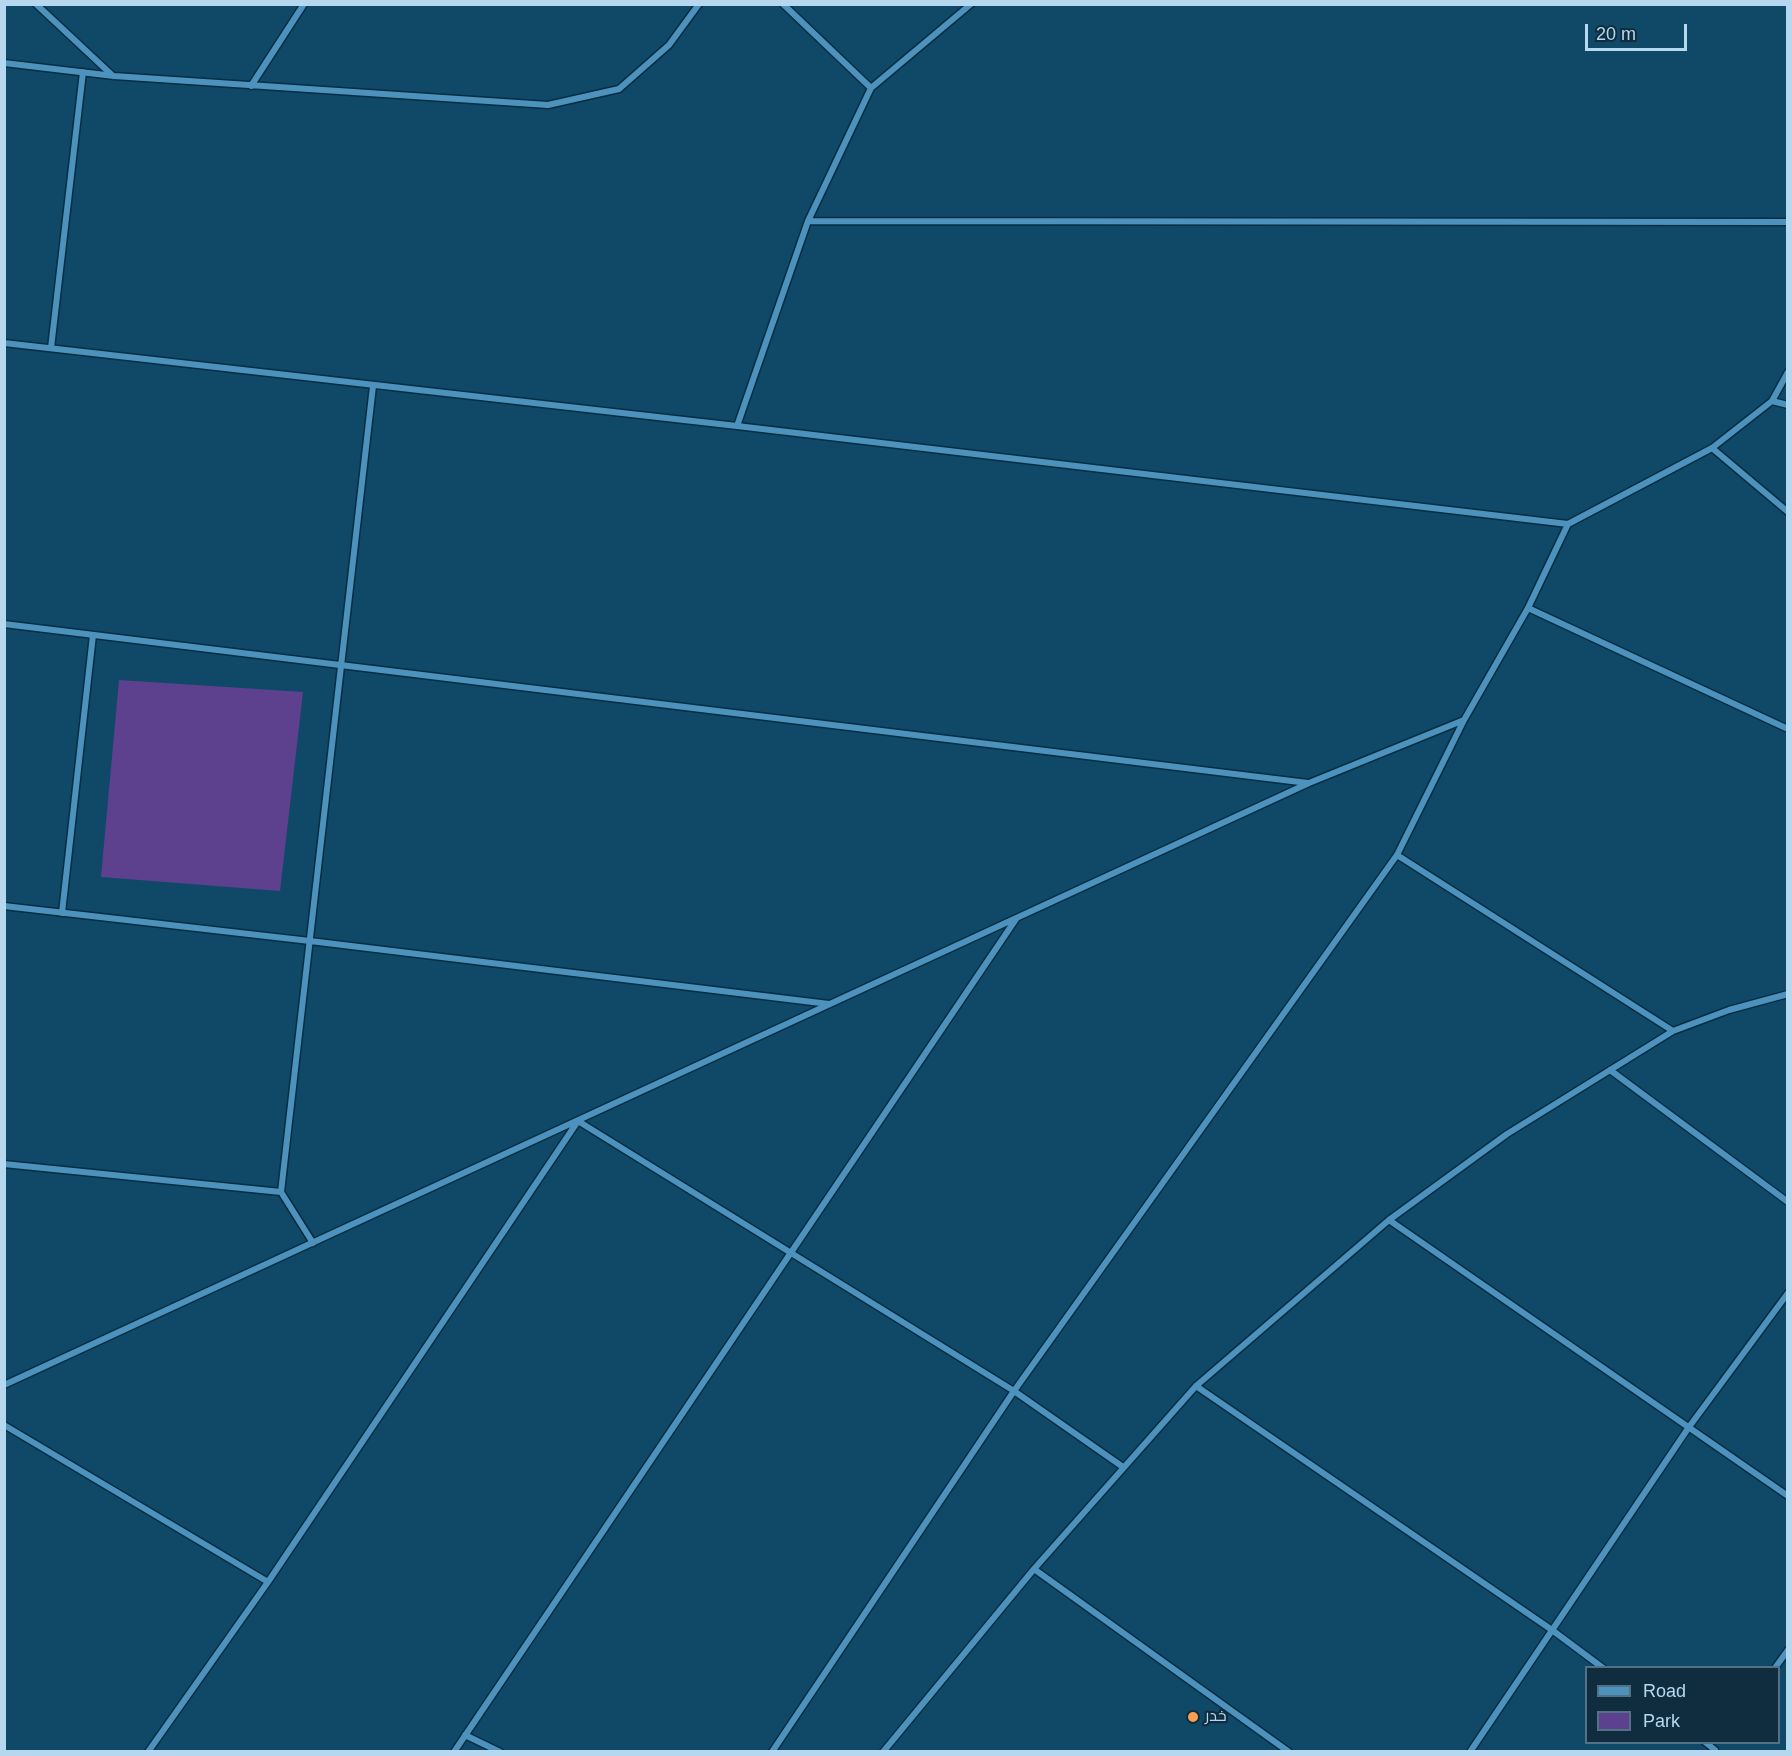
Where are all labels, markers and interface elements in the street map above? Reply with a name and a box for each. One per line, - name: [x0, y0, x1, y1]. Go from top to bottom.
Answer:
- scale bar: [1588, 12, 1690, 50]
- text: 20 m: [1596, 24, 1636, 44]
- legend: [1585, 1666, 1780, 1744]
- text: Road: [1643, 1681, 1686, 1701]
- place label: خدر: [1205, 1707, 1227, 1727]
- marker: خدر: [1186, 1710, 1200, 1724]
- text: Park: [1643, 1711, 1680, 1731]

